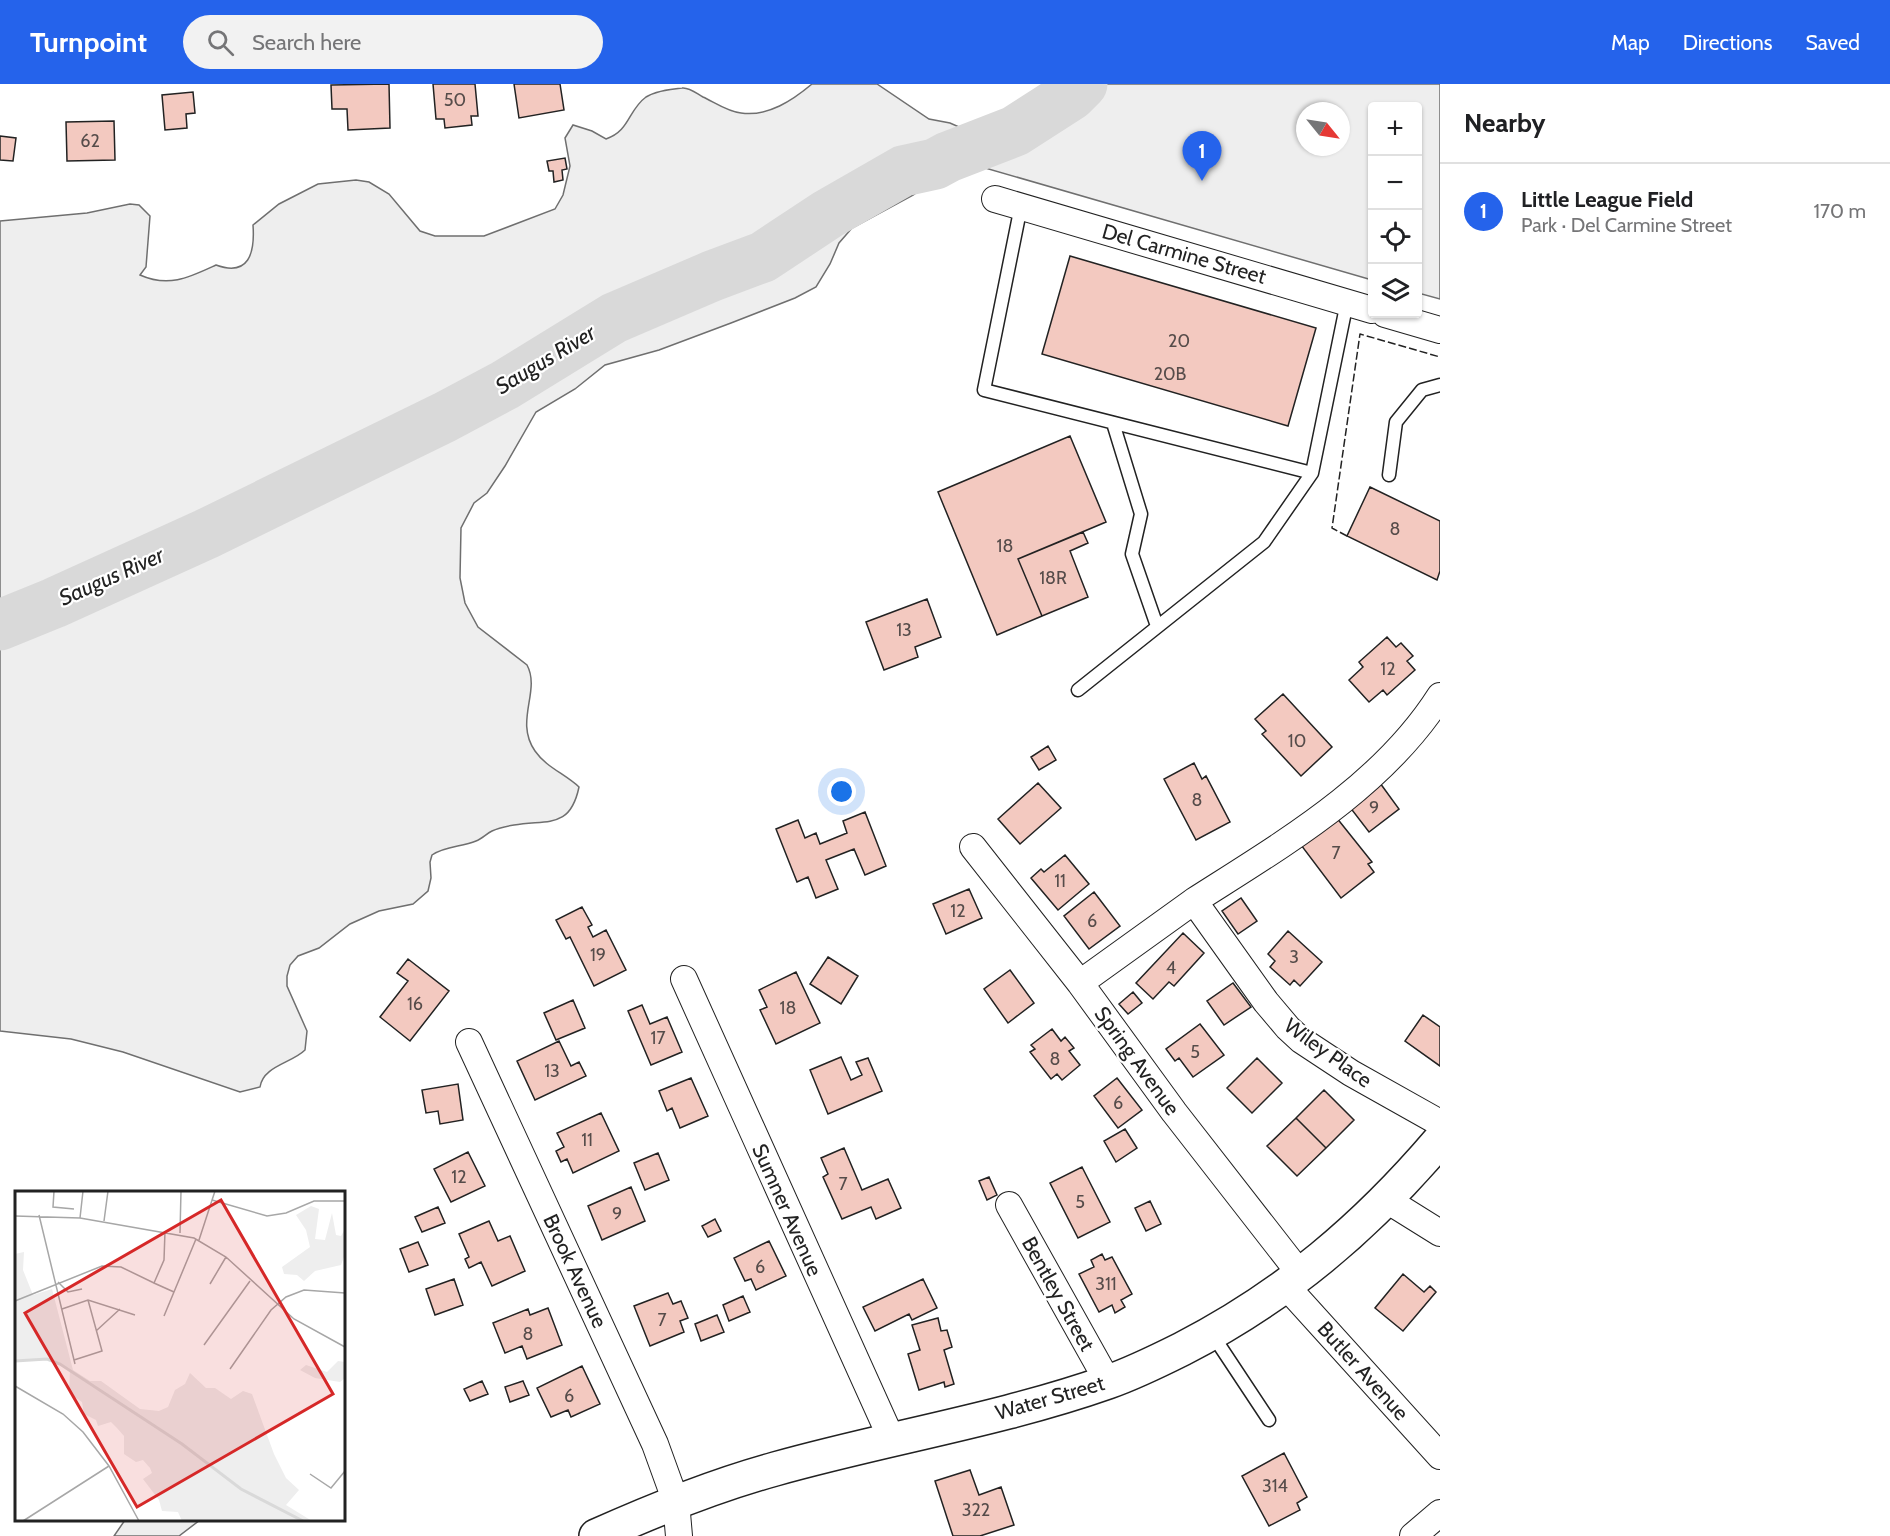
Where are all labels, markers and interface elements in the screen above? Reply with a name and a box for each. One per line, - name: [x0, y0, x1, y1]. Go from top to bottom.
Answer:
- search box: [183, 15, 603, 69]
- text: Turnpoint: [30, 25, 147, 59]
- icon: search: [204, 26, 237, 59]
- text: Search here: [252, 29, 361, 56]
- text: Map: [1611, 30, 1650, 55]
- text: Directions: [1683, 30, 1772, 55]
- text: Saved: [1805, 30, 1860, 55]
- house number: 50: [444, 89, 466, 111]
- north arrow: [1296, 102, 1350, 156]
- map controls: [1368, 102, 1422, 318]
- button: +: [1368, 102, 1422, 156]
- text: Nearby: [1464, 107, 1545, 139]
- house number: 62: [80, 130, 100, 152]
- pin: 1: [1182, 132, 1222, 181]
- button: −: [1368, 156, 1422, 210]
- text: Little League Field: [1521, 186, 1693, 213]
- text: 1: [1480, 199, 1487, 223]
- text: 170 m: [1814, 199, 1866, 223]
- button: locate: [1368, 210, 1422, 264]
- text: Park · Del Carmine Street: [1521, 213, 1732, 237]
- street label: Del Carmine Street: [1099, 218, 1269, 289]
- button: layers: [1368, 264, 1422, 318]
- water label: Saugus River: [490, 318, 601, 400]
- house number: 20: [1168, 330, 1190, 352]
- house number: 20B: [1154, 363, 1187, 385]
- house number: 8: [1390, 518, 1400, 540]
- house number: 18: [997, 535, 1013, 557]
- water label: Saugus River: [55, 541, 169, 612]
- house number: 18R: [1039, 567, 1067, 589]
- house number: 13: [896, 619, 912, 641]
- house number: 12: [1380, 658, 1396, 680]
- house number: 10: [1288, 730, 1306, 752]
- your location: [827, 777, 856, 806]
- house number: 8: [1192, 789, 1202, 811]
- house number: 9: [1369, 797, 1379, 819]
- house number: 7: [1331, 842, 1341, 864]
- house number: 11: [1054, 870, 1066, 892]
- house number: 12: [950, 900, 966, 922]
- house number: 6: [1087, 910, 1097, 932]
- house number: 19: [590, 944, 606, 966]
- house number: 3: [1289, 946, 1299, 968]
- house number: 4: [1166, 957, 1176, 979]
- house number: 16: [407, 993, 423, 1015]
- house number: 18: [780, 997, 796, 1019]
- street label: Spring Avenue: [1090, 1001, 1185, 1120]
- street label: Wiley Place: [1280, 1012, 1377, 1093]
- house number: 17: [651, 1027, 665, 1049]
- house number: 5: [1190, 1041, 1200, 1063]
- house number: 8: [1050, 1048, 1060, 1070]
- house number: 13: [544, 1060, 560, 1082]
- house number: 6: [1113, 1092, 1123, 1114]
- house number: 11: [581, 1129, 593, 1151]
- street label: Sumner Avenue: [747, 1140, 828, 1280]
- house number: 12: [451, 1166, 467, 1188]
- house number: 7: [838, 1173, 848, 1195]
- inset map: [15, 1191, 345, 1521]
- house number: 5: [1075, 1191, 1085, 1213]
- house number: 9: [612, 1203, 622, 1225]
- street label: Brook Avenue: [538, 1210, 613, 1332]
- street label: Bentley Street: [1017, 1232, 1100, 1355]
- house number: 6: [755, 1256, 765, 1278]
- house number: 311: [1095, 1273, 1117, 1295]
- house number: 7: [657, 1309, 667, 1331]
- street label: Butler Avenue: [1313, 1316, 1414, 1425]
- house number: 8: [523, 1323, 533, 1345]
- street label: Water Street: [993, 1370, 1107, 1425]
- house number: 6: [564, 1385, 574, 1407]
- house number: 314: [1262, 1475, 1288, 1497]
- house number: 322: [962, 1499, 990, 1521]

